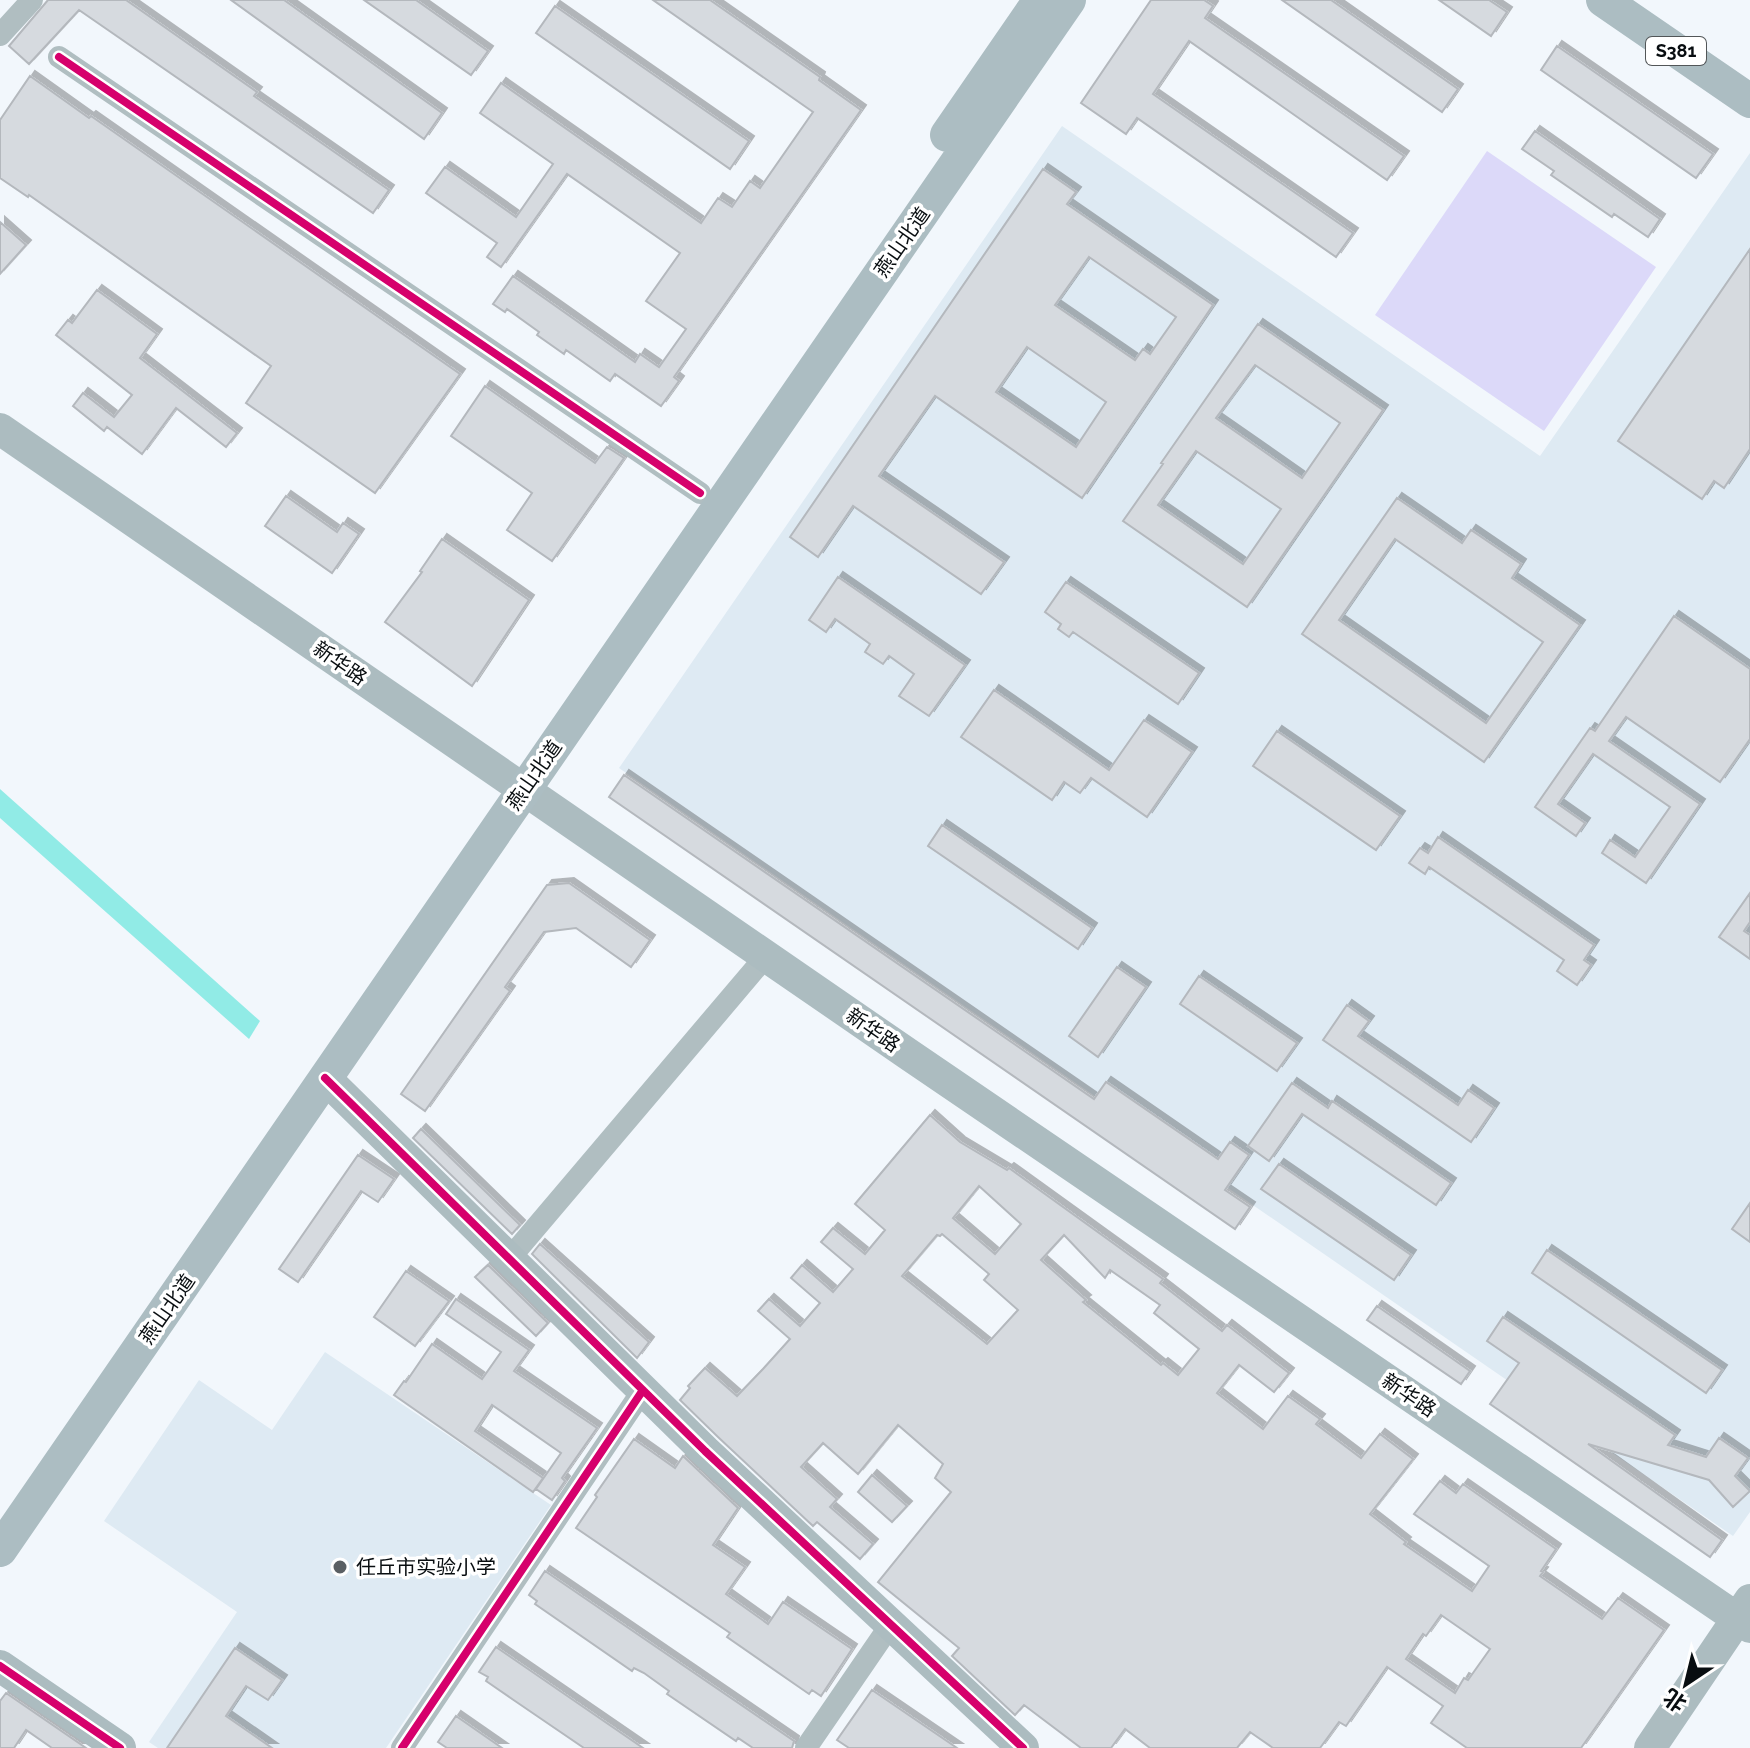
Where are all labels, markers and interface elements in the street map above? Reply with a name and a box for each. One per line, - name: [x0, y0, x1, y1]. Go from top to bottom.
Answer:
- road number: S381: [1646, 37, 1706, 65]
- street label: 燕山北道: [869, 202, 935, 282]
- street label: 新华路: [309, 636, 371, 690]
- street label: 燕山北道: [501, 735, 567, 815]
- street label: 新华路: [842, 1003, 904, 1057]
- street label: 燕山北道: [134, 1269, 200, 1349]
- street label: 新华路: [1377, 1368, 1441, 1422]
- place label: 任丘市实验小学: [356, 1555, 496, 1579]
- marker: 任丘市实验小学: [331, 1558, 349, 1576]
- north arrow: [1646, 1644, 1726, 1724]
- text: 北: [1658, 1683, 1691, 1717]

